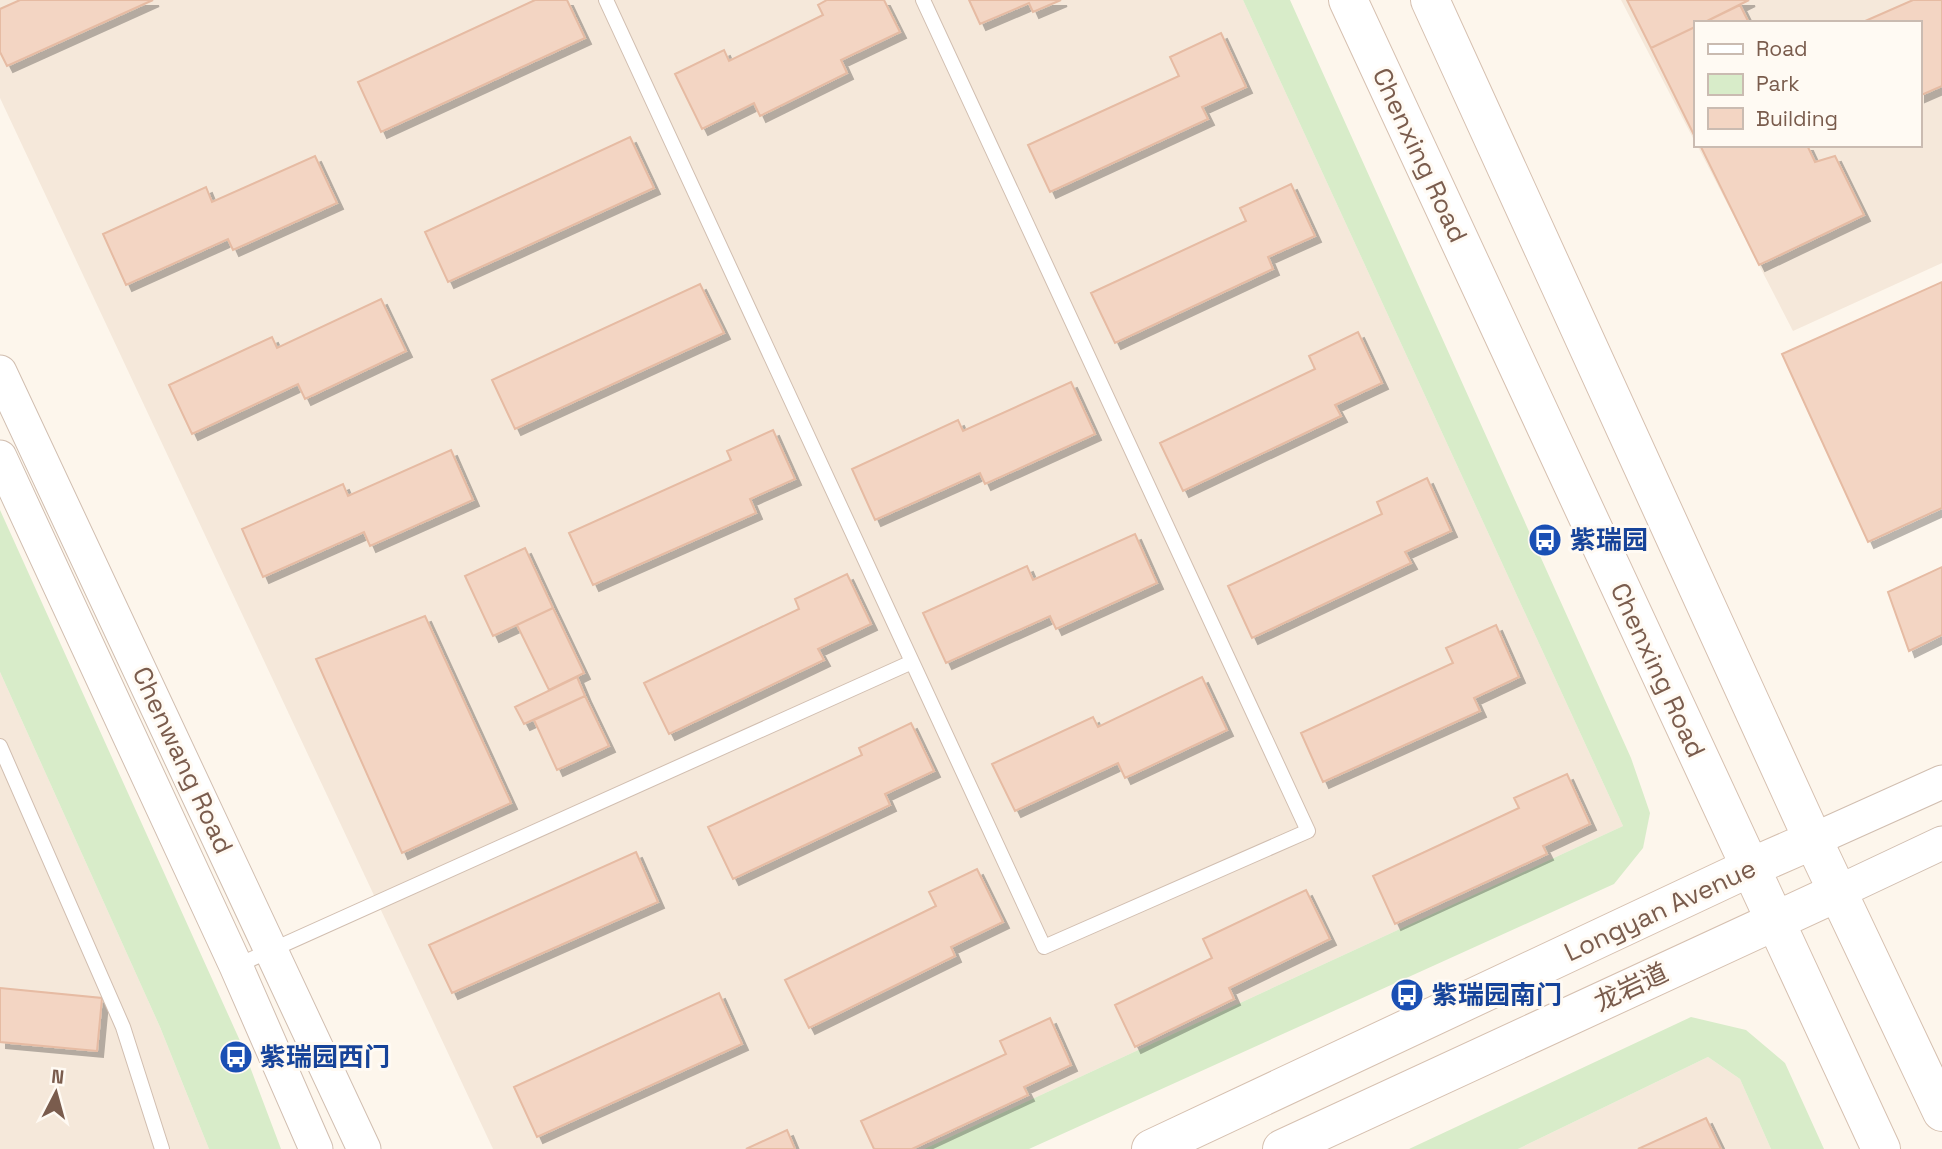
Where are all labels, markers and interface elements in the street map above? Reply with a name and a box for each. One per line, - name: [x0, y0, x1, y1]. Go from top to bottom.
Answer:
- legend: [1694, 21, 1921, 147]
- text: Road: [1756, 35, 1808, 62]
- street label: Chenxing Road: [1365, 62, 1475, 248]
- text: Park: [1756, 70, 1800, 97]
- text: Building: [1756, 105, 1838, 132]
- bus stop icon: 紫瑞园: [1526, 521, 1564, 559]
- place label: 紫瑞园: [1570, 523, 1648, 557]
- street label: Chenxing Road: [1603, 577, 1713, 763]
- street label: Chenwang Road: [125, 661, 241, 859]
- street label: Longyan Avenue: [1559, 851, 1761, 969]
- street label: 龙岩道: [1588, 955, 1674, 1019]
- bus stop icon: 紫瑞园南门: [1388, 976, 1426, 1014]
- place label: 紫瑞园南门: [1432, 978, 1562, 1012]
- bus stop icon: 紫瑞园西门: [217, 1038, 255, 1076]
- place label: 紫瑞园西门: [260, 1040, 390, 1074]
- north arrow: [21, 1058, 91, 1128]
- text: N: [50, 1063, 65, 1090]

